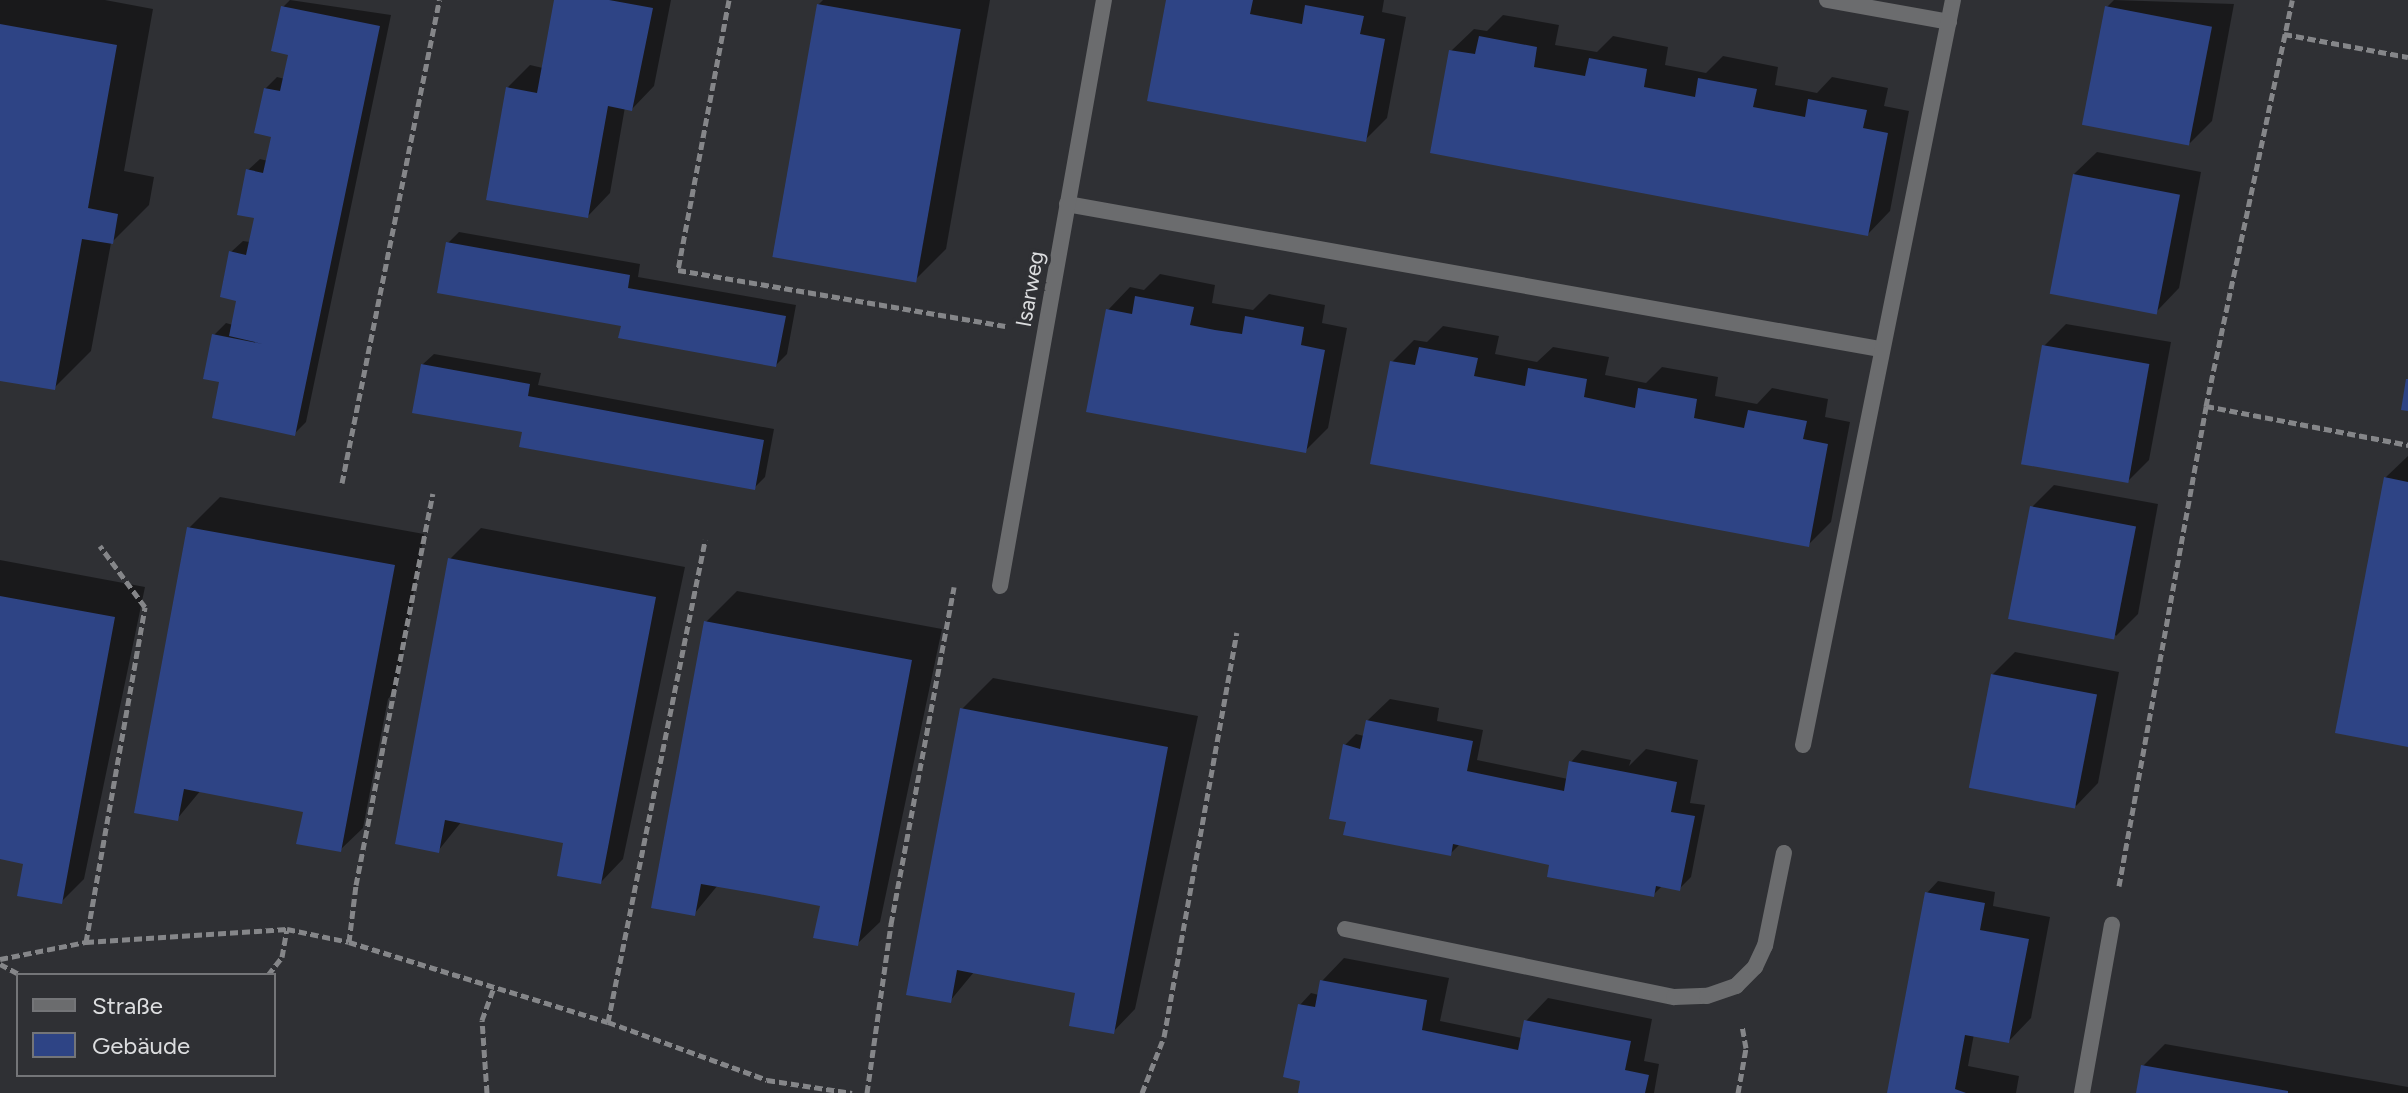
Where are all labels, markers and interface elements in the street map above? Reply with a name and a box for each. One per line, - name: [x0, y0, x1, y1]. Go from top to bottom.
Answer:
- street label: Isarweg: [1010, 249, 1050, 329]
- legend: [16, 973, 276, 1077]
- text: Straße: [92, 991, 163, 1020]
- text: Gebäude: [92, 1031, 190, 1060]

